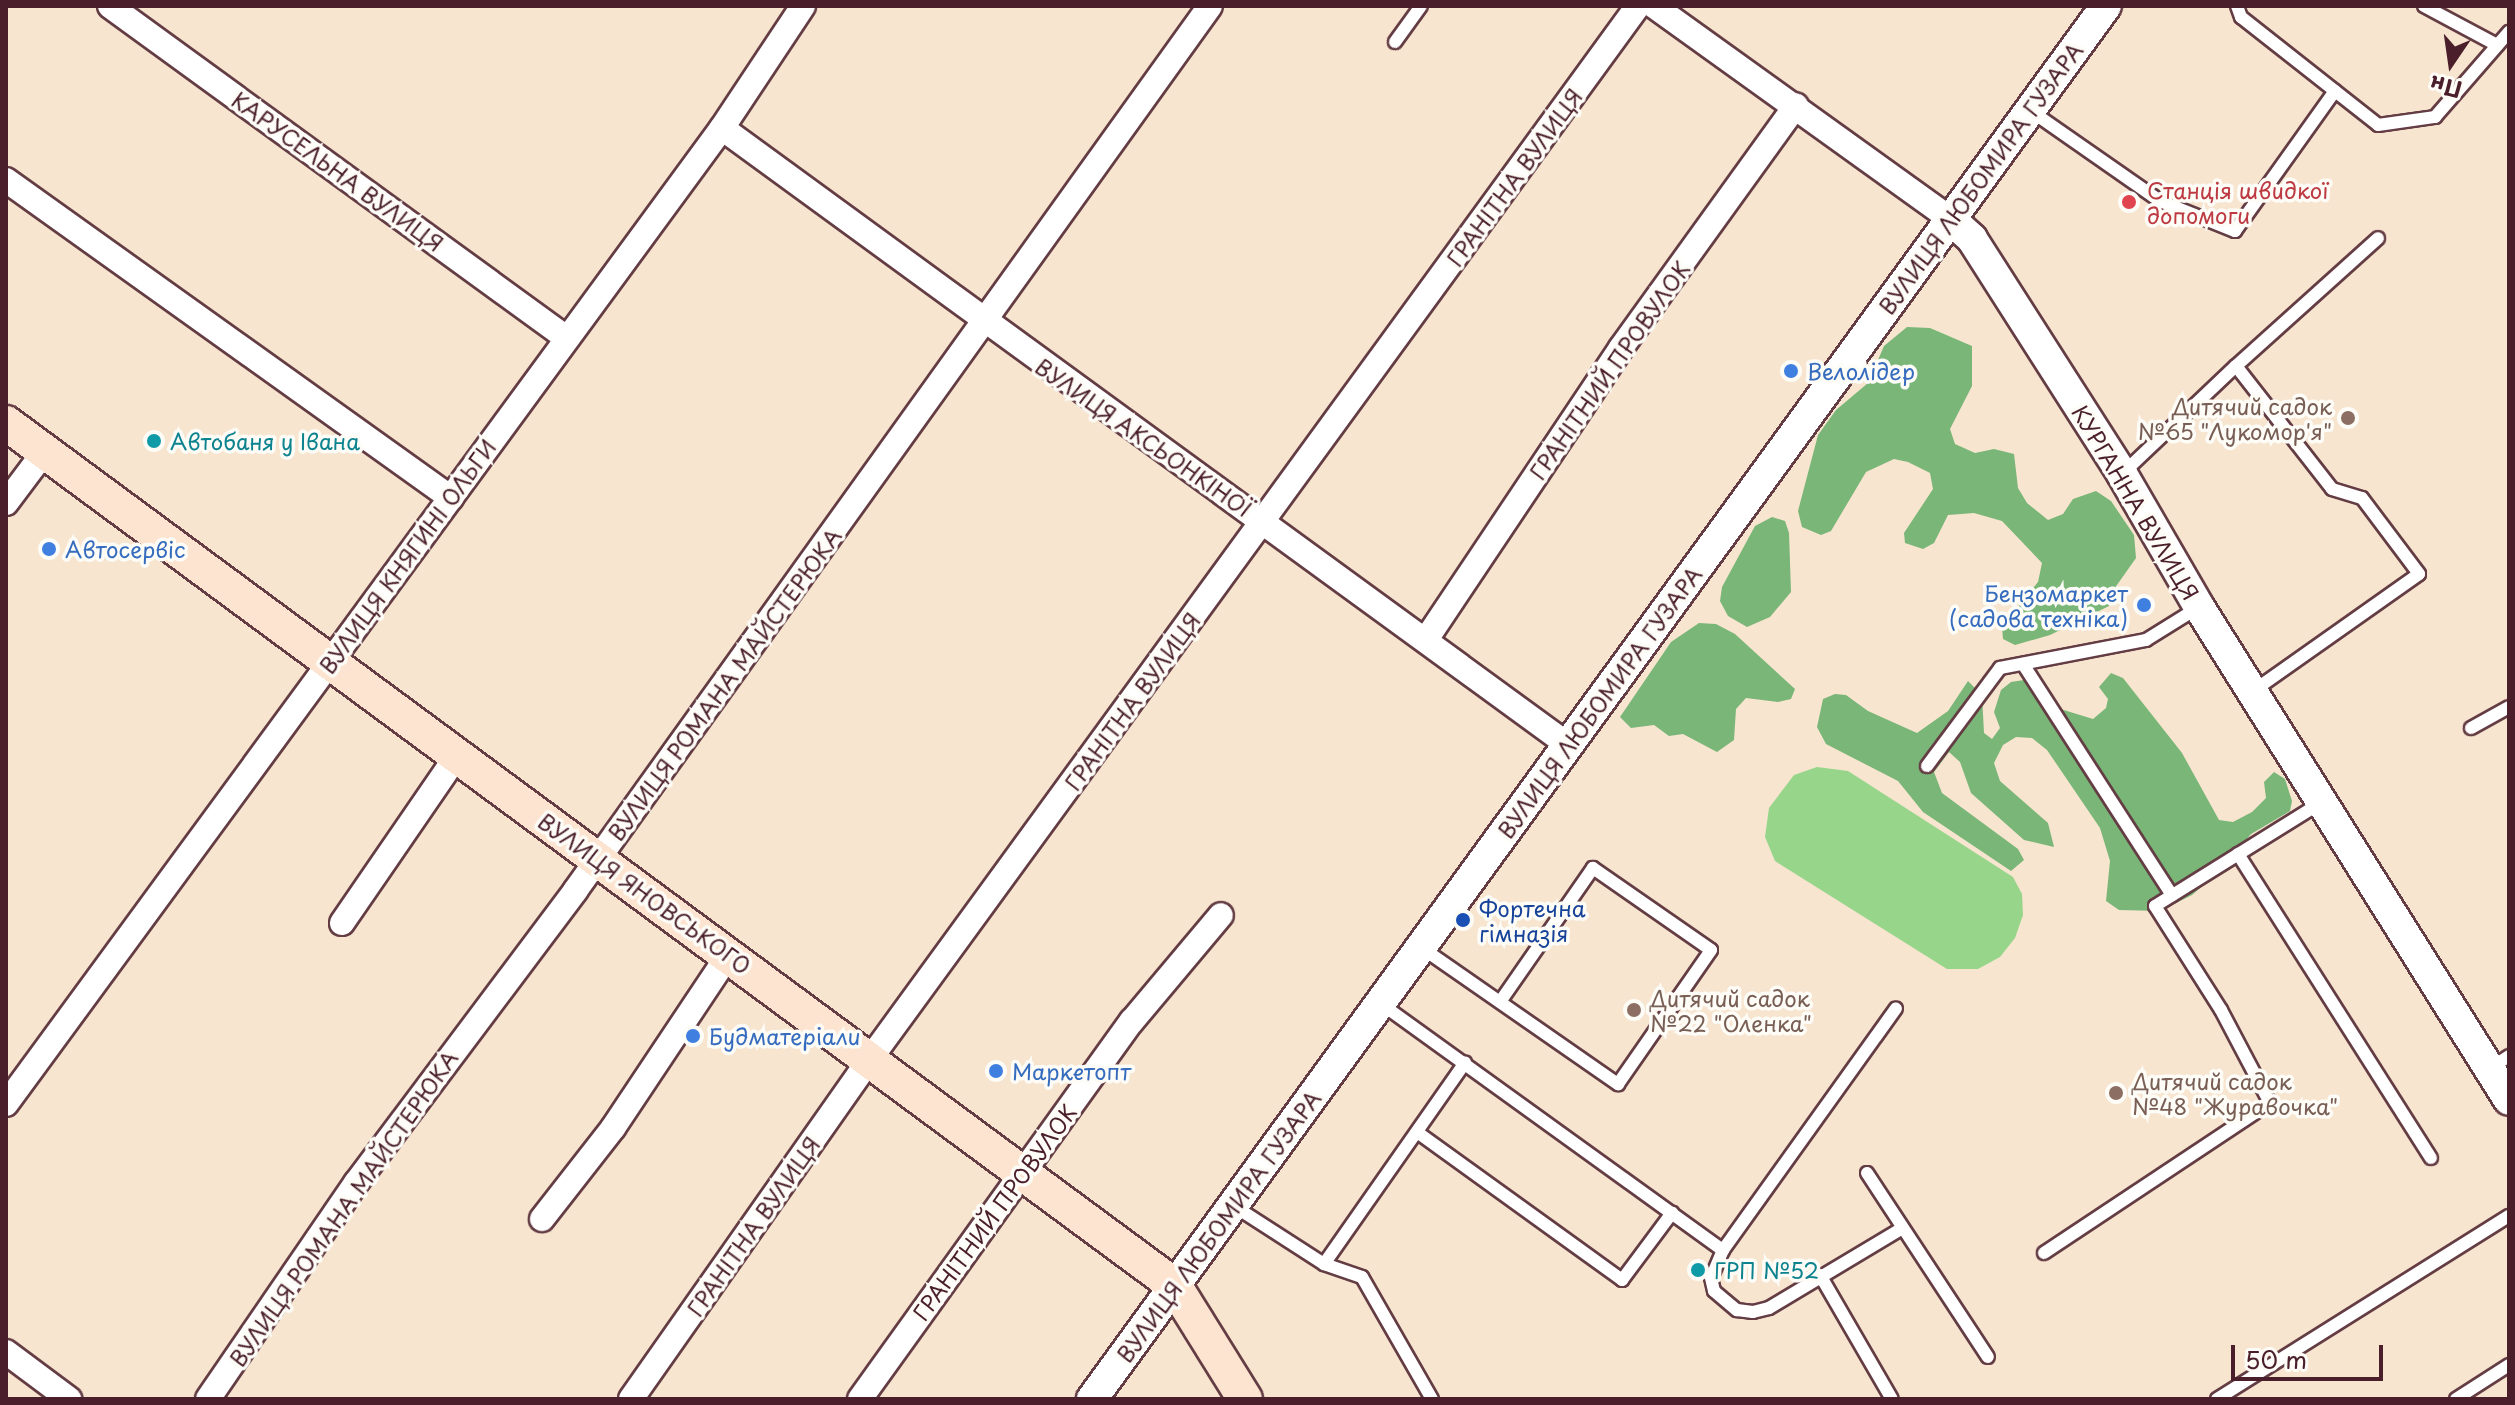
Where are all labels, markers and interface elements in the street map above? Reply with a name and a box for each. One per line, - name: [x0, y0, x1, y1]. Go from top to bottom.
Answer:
- north arrow: [2411, 24, 2491, 104]
- street label: ВУЛИЦЯ ЛЮБОМИРА ГУЗАРА: [1872, 36, 2088, 320]
- text: Пн: [2426, 68, 2465, 108]
- street label: ГРАНІТНА ВУЛИЦЯ: [1441, 83, 1587, 271]
- street label: КАРУСЕЛЬНА ВУЛИЦЯ: [227, 86, 449, 256]
- place label: Станція швидкої допомоги: [2147, 176, 2329, 228]
- marker: Станція швидкої допомоги: [2118, 191, 2140, 213]
- street label: ГРАНІТНИЙ ПРОВУЛОК: [1523, 255, 1695, 485]
- street label: ВУЛИЦЯ АКСЬОНКІНОЇ: [1030, 351, 1258, 523]
- place label: Велолідер: [1807, 358, 1915, 384]
- marker: Велолідер: [1782, 362, 1800, 380]
- place label: Дитячий садок №65 "Лукомор'я": [2137, 392, 2332, 444]
- street label: КУРГАННА ВУЛИЦЯ: [2067, 399, 2205, 605]
- marker: Дитячий садок №65 "Лукомор'я": [2339, 409, 2357, 427]
- place label: Автобаня у Івана: [170, 428, 362, 454]
- marker: Автобаня у Івана: [145, 432, 163, 450]
- street label: ВУЛИЦЯ КНЯГИНІ ОЛЬГИ: [313, 433, 501, 679]
- street label: ВУЛИЦЯ РОМАНА МАЙСТЕРЮКА: [602, 523, 846, 845]
- place label: Автосервіс: [65, 536, 186, 562]
- marker: Автосервіс: [40, 540, 58, 558]
- street label: ВУЛИЦЯ ЛЮБОМИРА ГУЗАРА: [1491, 560, 1707, 844]
- place label: Бензомаркет (садова техніка): [1948, 579, 2128, 630]
- marker: Бензомаркет (садова техніка): [2135, 596, 2153, 614]
- street label: ГРАНІТНА ВУЛИЦЯ: [1059, 607, 1205, 795]
- street label: ВУЛИЦЯ ЯНОВСЬКОГО: [533, 807, 757, 979]
- place label: Фортечна гімназія: [1479, 894, 1586, 946]
- marker: Фортечна гімназія: [1454, 911, 1472, 929]
- place label: Дитячий садок №22 "Оленка": [1650, 984, 1812, 1036]
- marker: Дитячий садок №22 "Оленка": [1625, 1001, 1643, 1019]
- place label: Будматеріали: [709, 1023, 861, 1049]
- marker: Будматеріали: [684, 1027, 702, 1045]
- street label: ВУЛИЦЯ РОМАНА МАЙСТЕРЮКА: [224, 1045, 462, 1371]
- place label: Маркетопт: [1012, 1058, 1131, 1084]
- marker: Маркетопт: [987, 1062, 1005, 1080]
- place label: Дитячий садок №48 "Журавочка": [2132, 1067, 2339, 1118]
- street label: ВУЛИЦЯ ЛЮБОМИРА ГУЗАРА: [1110, 1084, 1326, 1368]
- marker: Дитячий садок №48 "Журавочка": [2107, 1084, 2125, 1102]
- street label: ГРАНІТНИЙ ПРОВУЛОК: [907, 1099, 1081, 1325]
- street label: ГРАНІТНА ВУЛИЦЯ: [681, 1131, 825, 1321]
- place label: ГРП №52: [1714, 1257, 1819, 1283]
- marker: ГРП №52: [1689, 1261, 1707, 1279]
- scale bar: [2235, 1329, 2387, 1379]
- text: 50 m: [2245, 1341, 2307, 1377]

